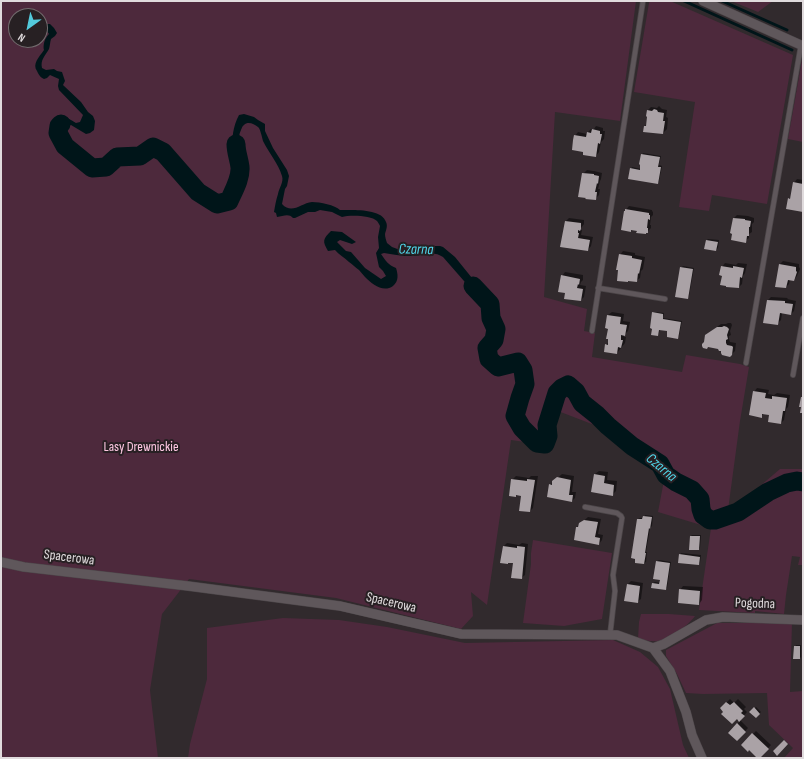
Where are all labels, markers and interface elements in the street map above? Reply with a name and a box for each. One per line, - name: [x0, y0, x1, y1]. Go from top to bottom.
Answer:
- north arrow: [8, 8, 48, 48]
- text: N: [16, 31, 28, 45]
- water label: Czarna: [398, 241, 434, 259]
- park label: Lasy Drewnickie: [103, 439, 179, 455]
- water label: Czarna: [642, 450, 680, 486]
- street label: Spacerowa: [43, 547, 95, 569]
- street label: Spacerowa: [364, 589, 418, 617]
- street label: Pogodna: [735, 595, 775, 613]

